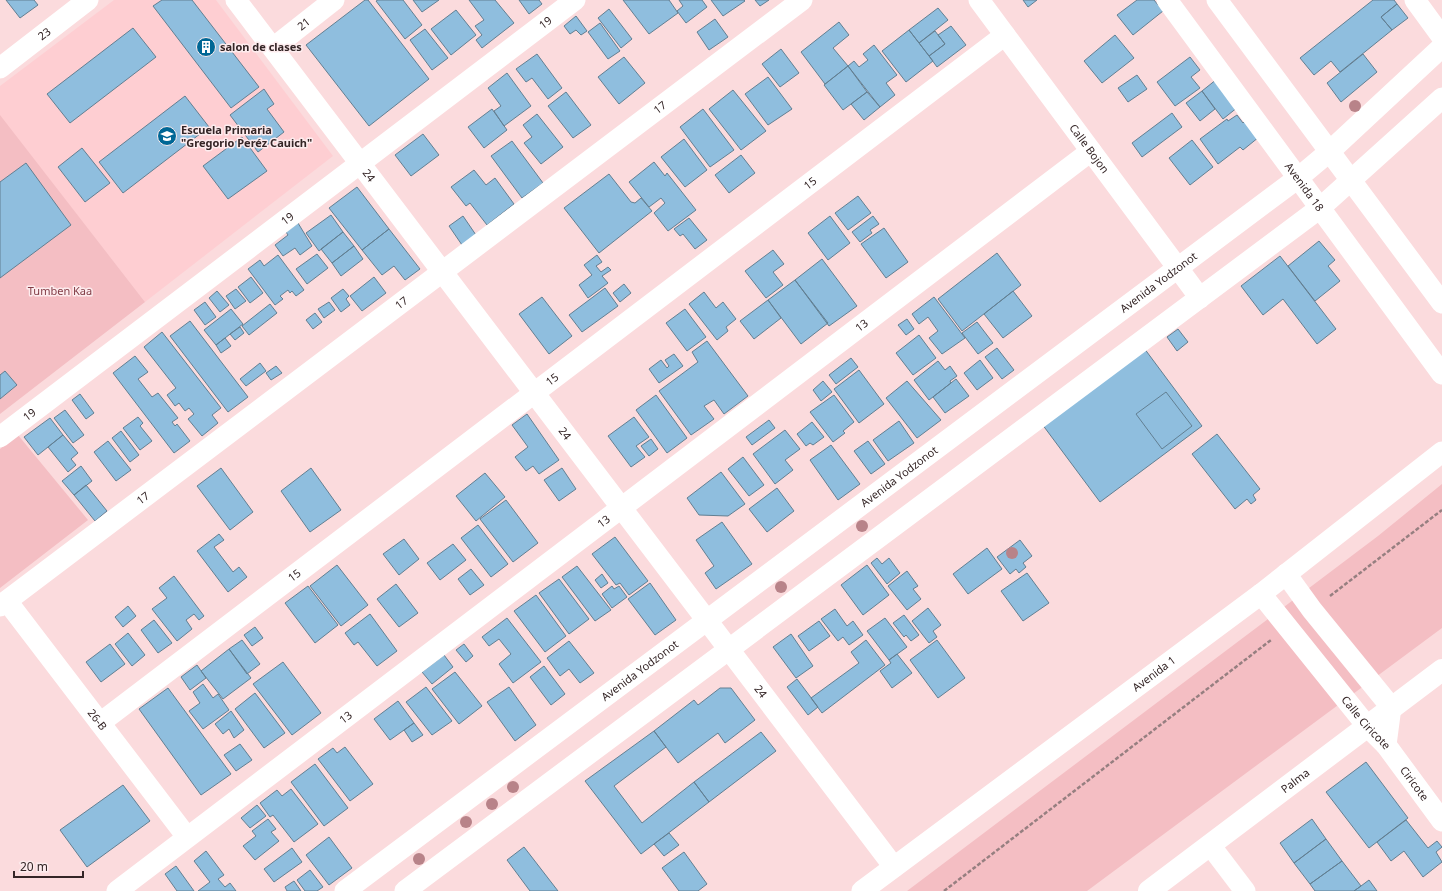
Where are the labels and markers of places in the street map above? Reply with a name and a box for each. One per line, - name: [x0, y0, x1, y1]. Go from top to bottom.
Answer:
- building icon: salon de clases: [195, 36, 217, 58]
- place label: salon de clases: [220, 39, 302, 54]
- place label: Escuela Primaria "Gregorio Peréz Cauich": [181, 122, 312, 150]
- school or university icon: Escuela Primaria "Gregorio Peréz Cauich": [156, 125, 178, 147]

